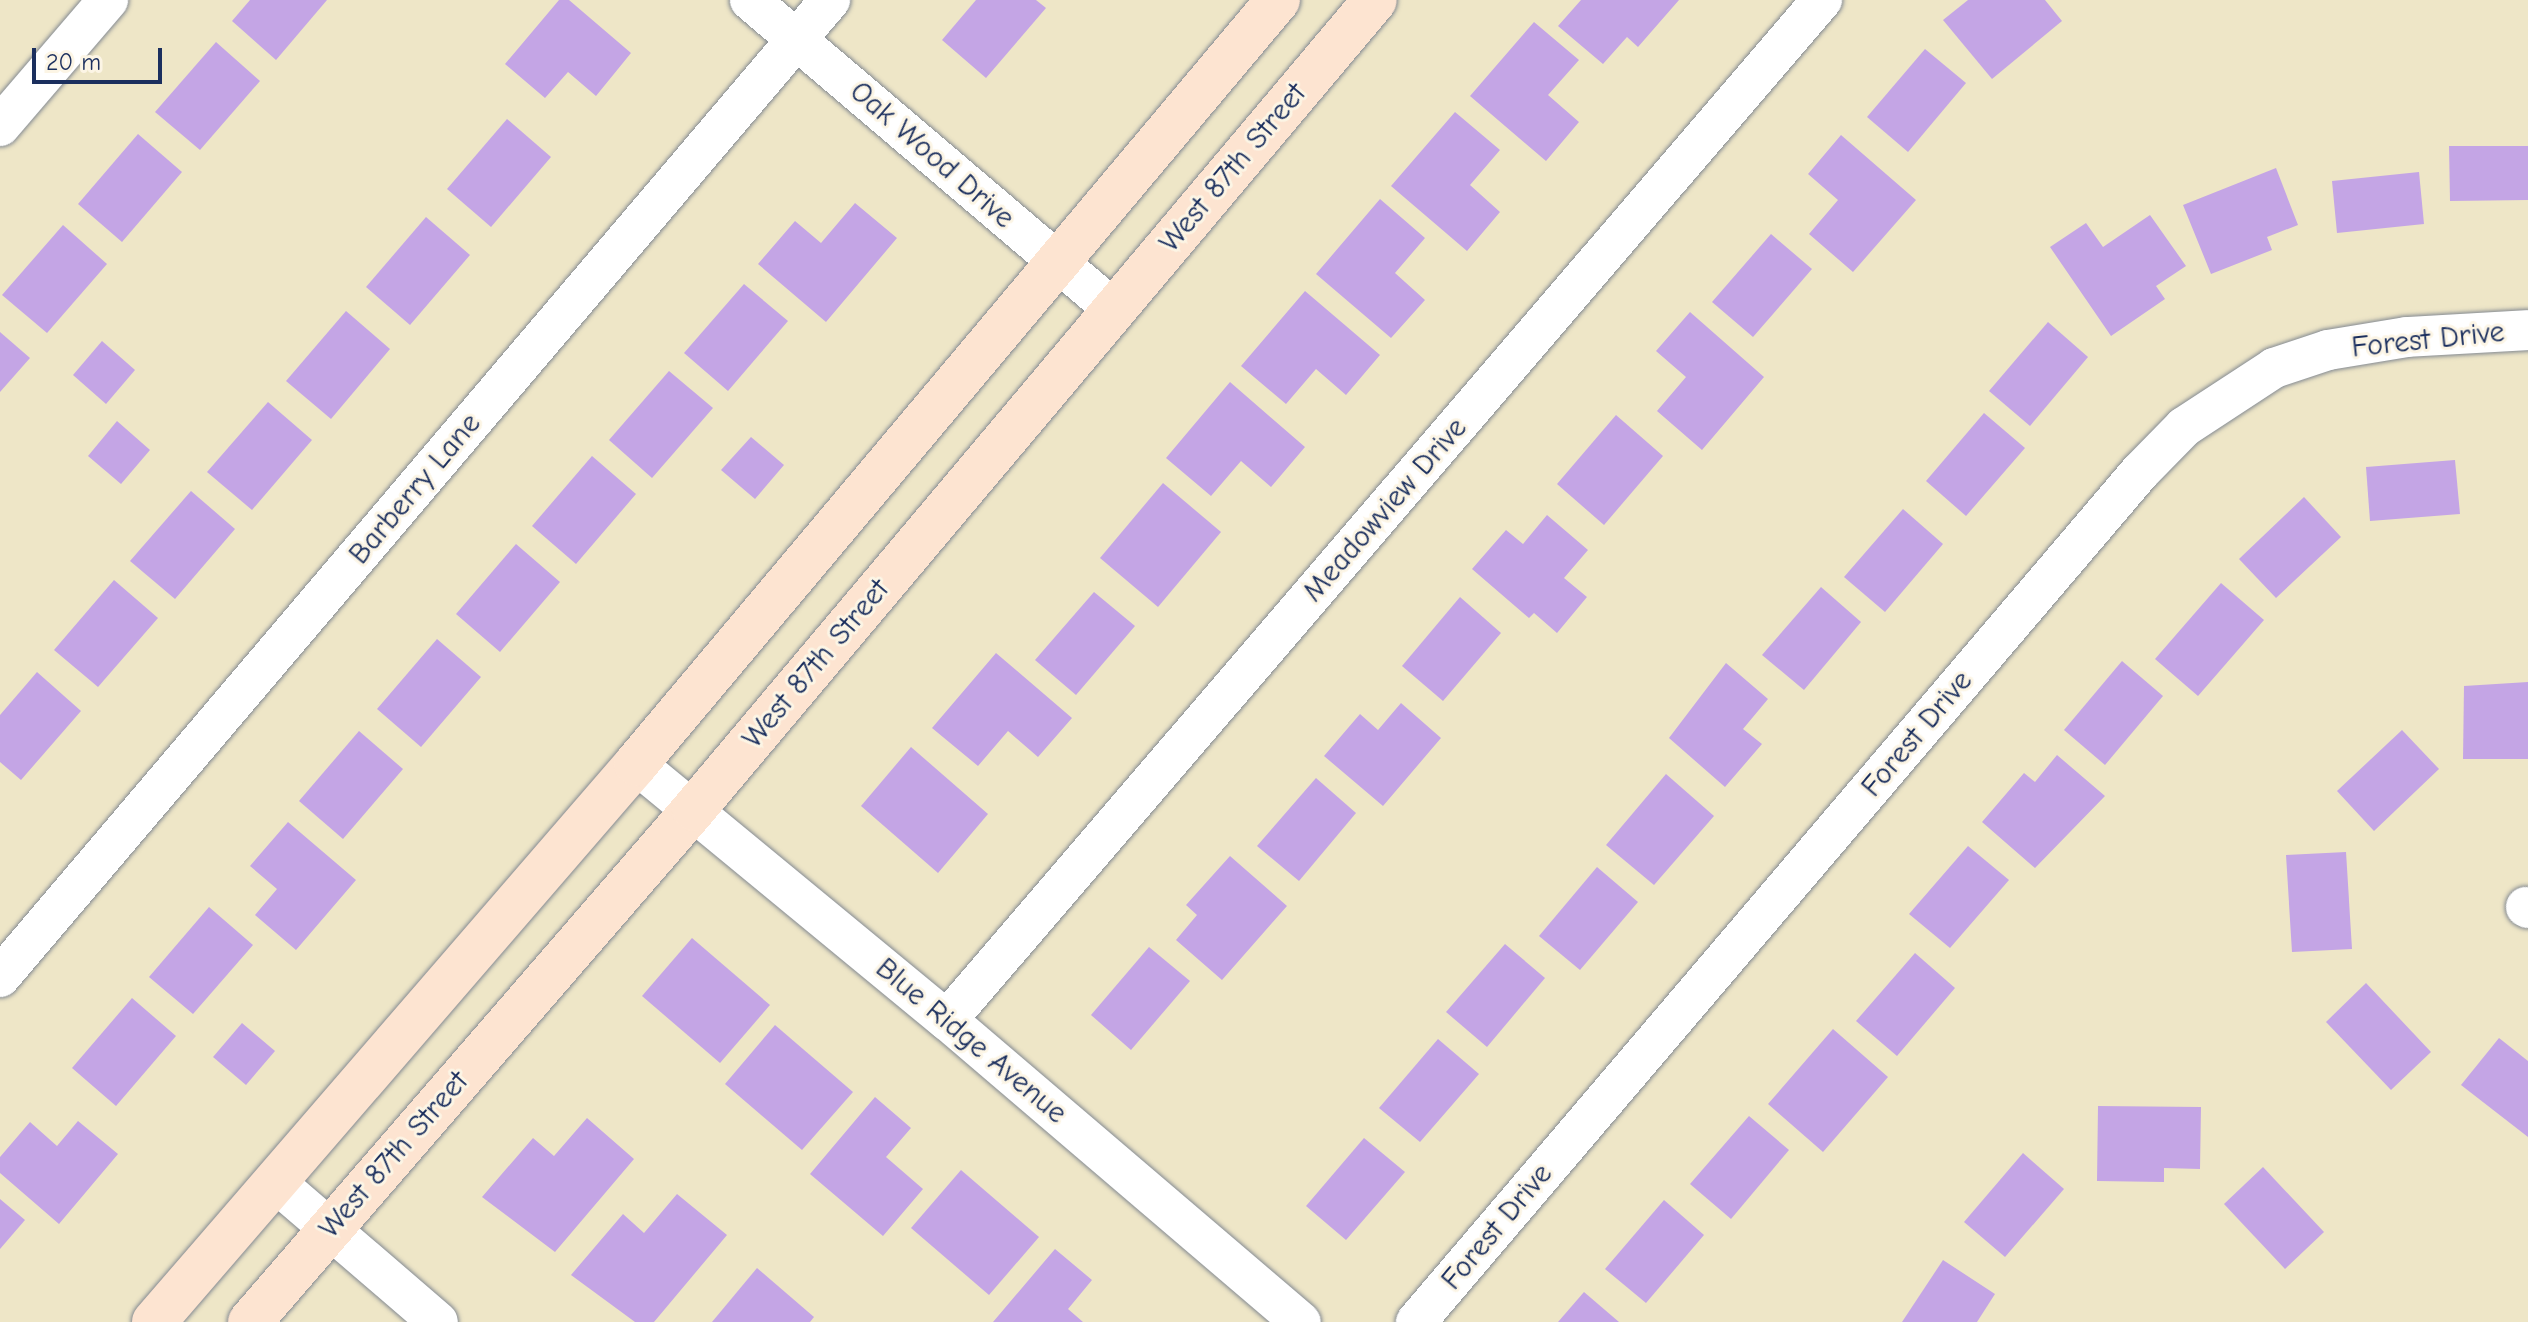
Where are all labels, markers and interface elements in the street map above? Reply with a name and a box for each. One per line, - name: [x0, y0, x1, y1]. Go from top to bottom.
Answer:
- scale bar: [36, 32, 166, 82]
- text: 20 m: [46, 48, 101, 76]
- street label: Oak Wood Drive: [842, 74, 1022, 236]
- street label: West 87th Street: [1152, 76, 1314, 260]
- street label: Forest Drive: [2350, 314, 2506, 366]
- street label: Barberry Lane: [341, 406, 489, 572]
- street label: Meadowview Drive: [1295, 411, 1475, 609]
- street label: West 87th Street: [735, 572, 897, 756]
- street label: Forest Drive: [1854, 664, 1980, 804]
- street label: Blue Ridge Avenue: [868, 951, 1074, 1131]
- street label: West 87th Street: [312, 1064, 476, 1246]
- street label: Forest Drive: [1434, 1157, 1560, 1297]

